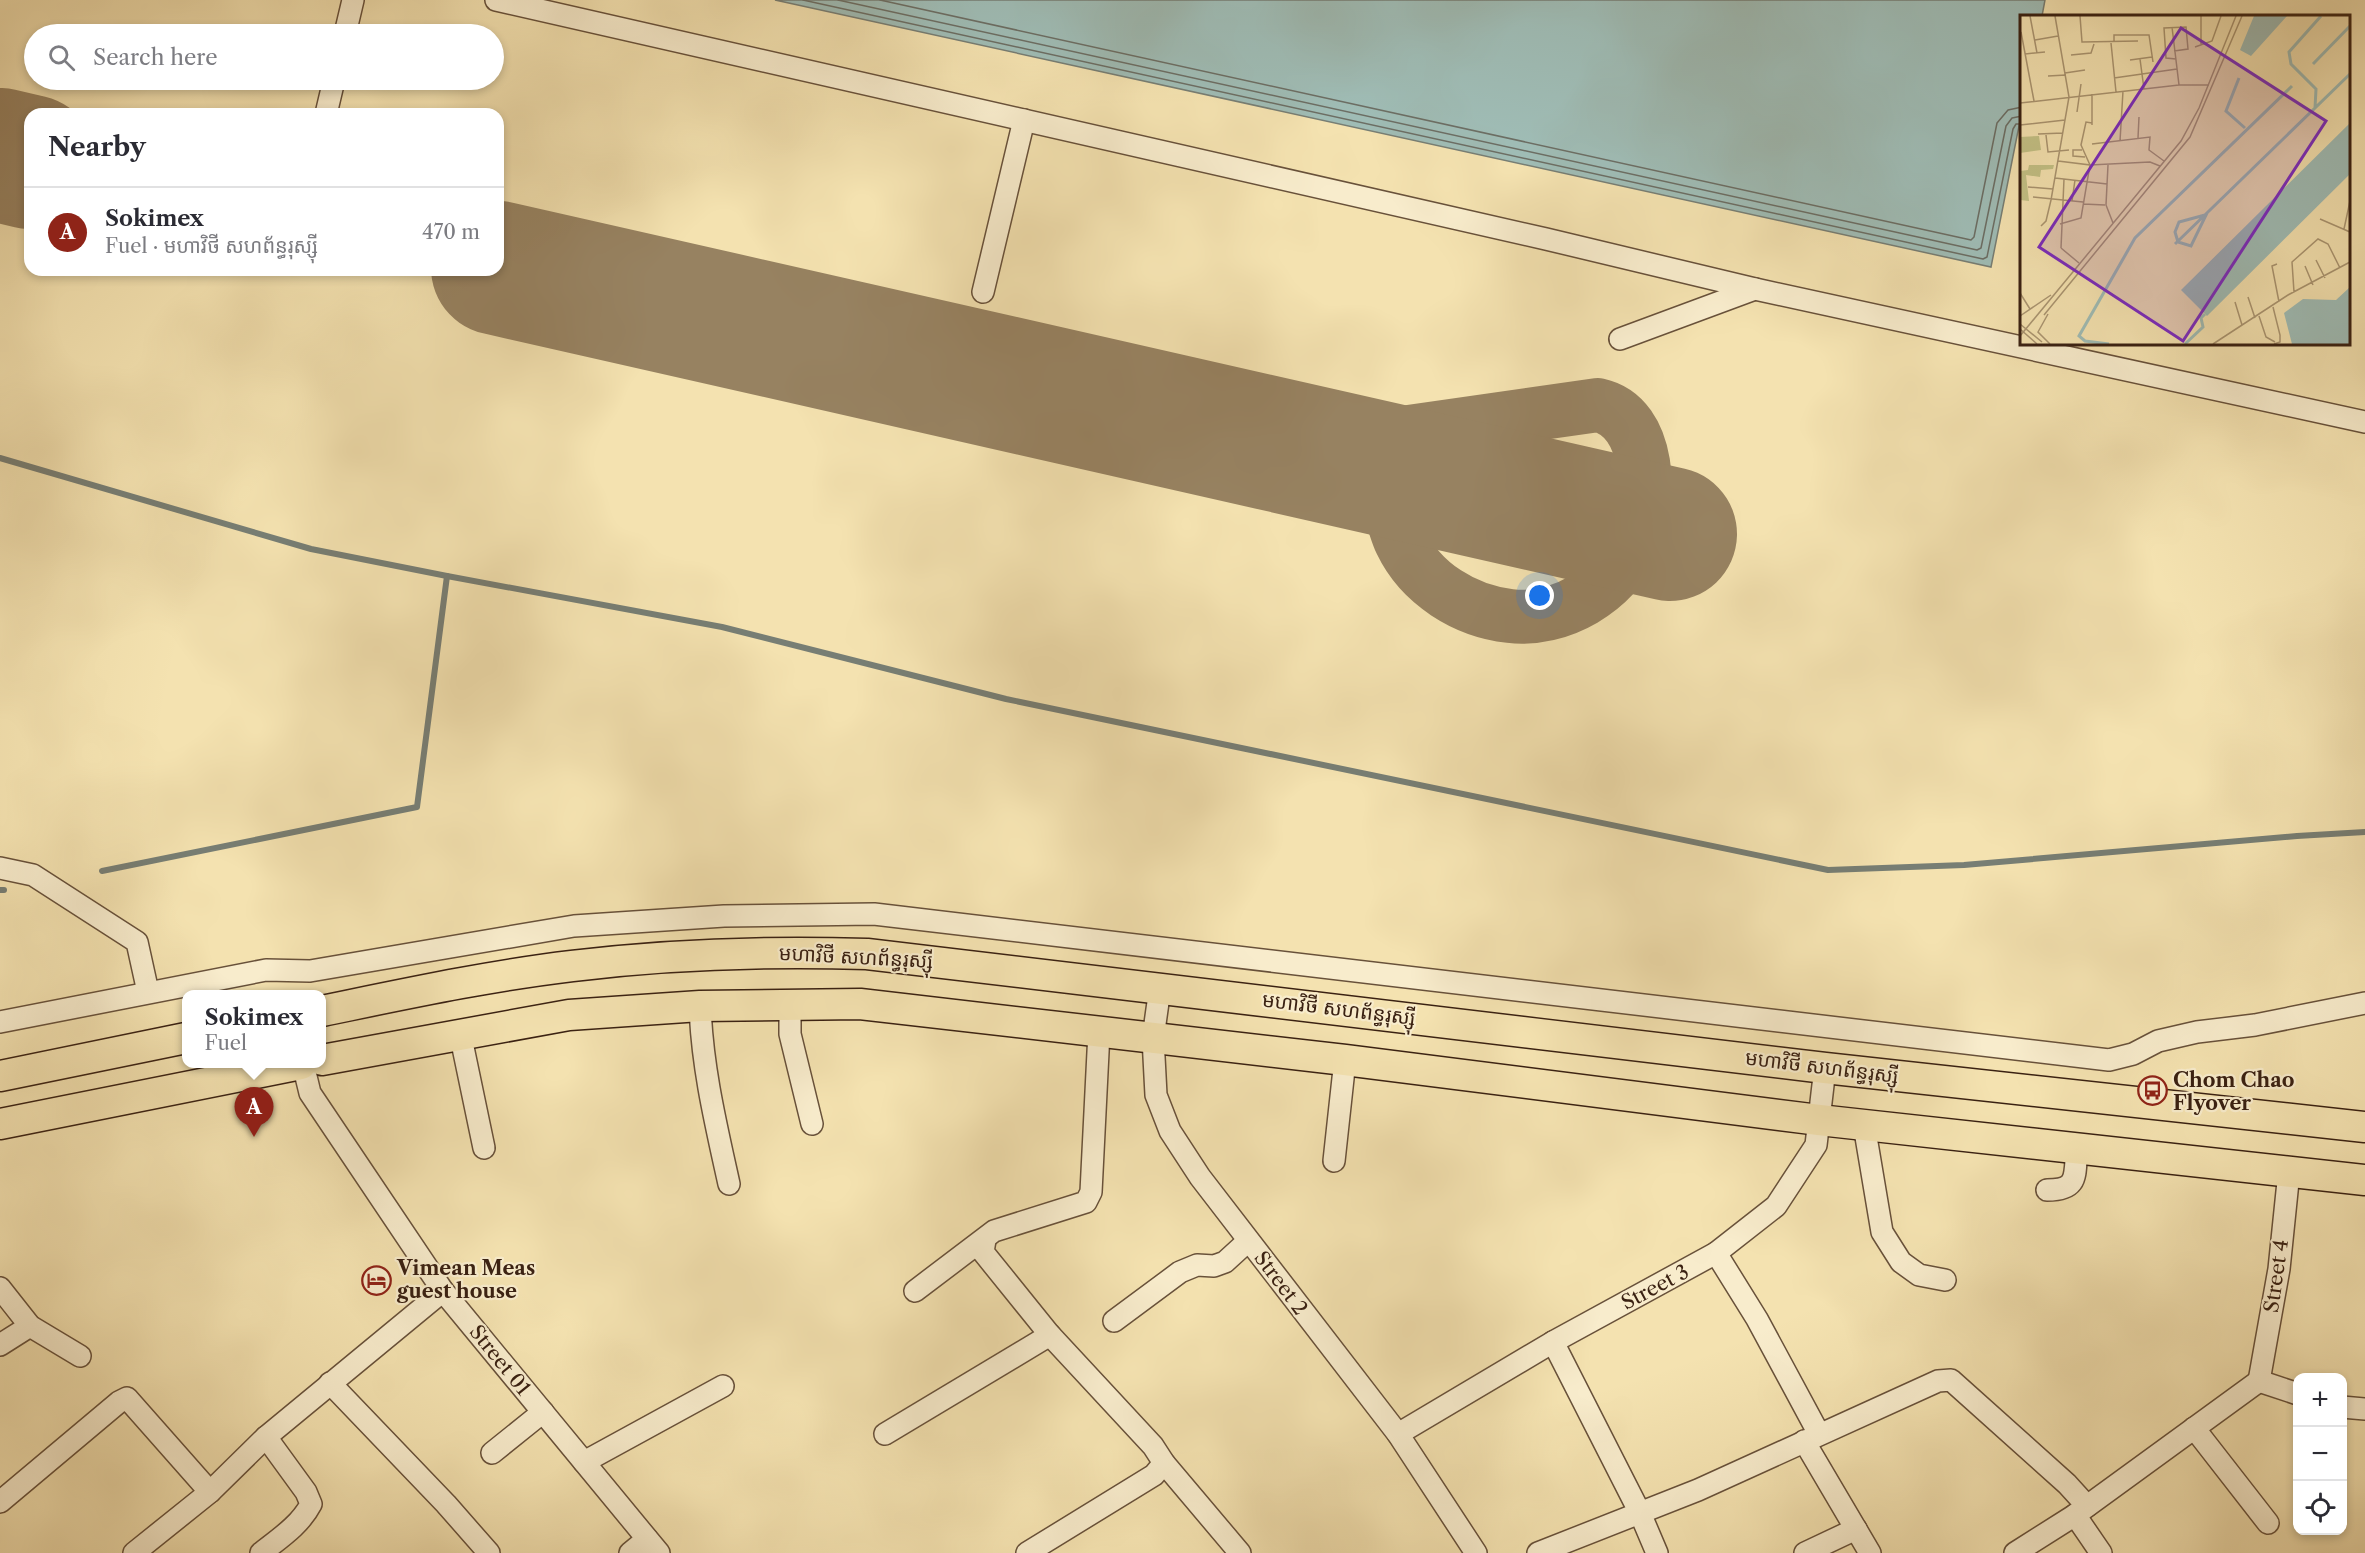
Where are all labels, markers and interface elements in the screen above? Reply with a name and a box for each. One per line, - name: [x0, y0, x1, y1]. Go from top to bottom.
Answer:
- inset map: [2020, 15, 2350, 345]
- search box: [24, 24, 504, 90]
- icon: search: [45, 41, 78, 74]
- text: Search here: [93, 44, 218, 71]
- text: Nearby: [48, 131, 146, 163]
- text: Sokimex: [105, 205, 204, 232]
- text: A: [60, 220, 75, 244]
- text: 470 m: [422, 220, 480, 244]
- text: Fuel · មហាវិថី សហព័ន្ធរុស្ស៊ី: [105, 234, 318, 258]
- your location: [1525, 581, 1554, 610]
- street label: មហាវិថី សហព័ន្ធរុស្ស៊ី: [778, 940, 934, 979]
- street label: មហាវិថី សហព័ន្ធរុស្ស៊ី: [1260, 987, 1417, 1036]
- popup: [182, 990, 326, 1068]
- text: Sokimex: [205, 1004, 303, 1031]
- text: Fuel: [205, 1031, 247, 1055]
- street label: មហាវិថី សហព័ន្ធរុស្ស៊ី: [1743, 1045, 1900, 1094]
- place label: Chom Chao Flyover: [2173, 1068, 2295, 1115]
- bus stop icon: Chom Chao Flyover: [2136, 1075, 2168, 1107]
- pin: A: [234, 1088, 274, 1137]
- street label: Street 4: [2259, 1238, 2293, 1314]
- street label: Street 2: [1249, 1246, 1313, 1320]
- place label: Vimean Meas guest house: [396, 1256, 535, 1303]
- street label: Street 3: [1617, 1259, 1693, 1315]
- hotel icon: Vimean Meas guest house: [360, 1264, 392, 1296]
- street label: Street 01: [465, 1320, 536, 1400]
- map controls: [2293, 1373, 2347, 1535]
- button: +: [2293, 1373, 2347, 1427]
- button: −: [2293, 1427, 2347, 1481]
- button: locate: [2293, 1481, 2347, 1535]

